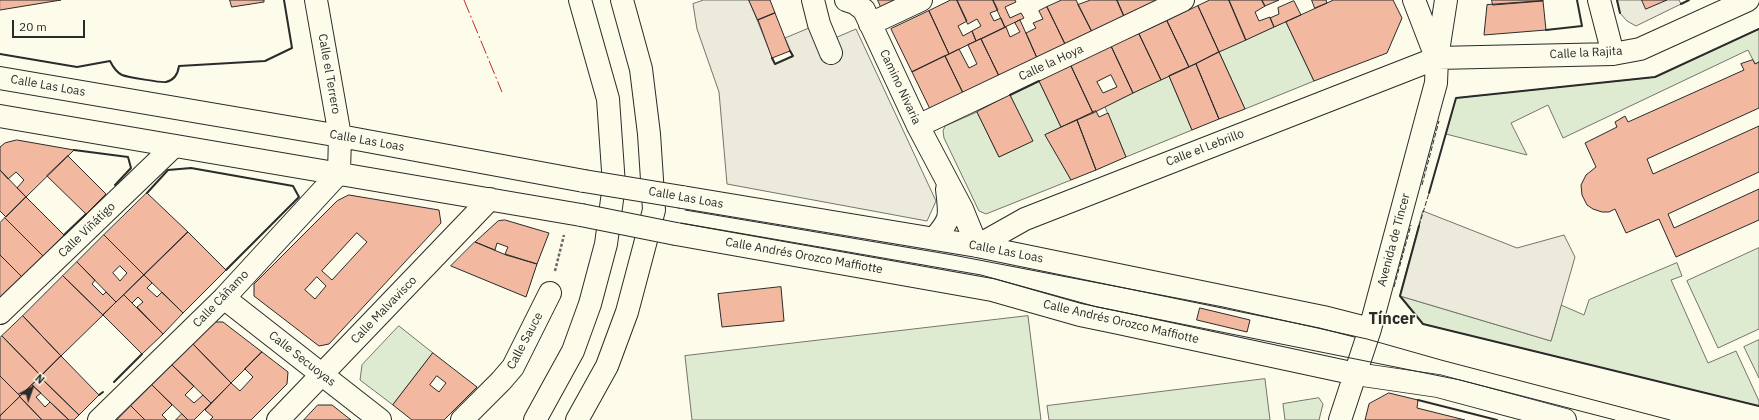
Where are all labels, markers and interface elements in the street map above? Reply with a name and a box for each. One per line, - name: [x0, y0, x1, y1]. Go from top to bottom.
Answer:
- scale bar: [14, 12, 87, 38]
- text: 20 m: [19, 19, 47, 34]
- street label: Calle el Terrero: [315, 33, 343, 115]
- street label: Calle la Hoya: [1016, 42, 1086, 84]
- street label: Calle la Rajita: [1549, 44, 1623, 62]
- street label: Camino Nivaria: [876, 47, 924, 127]
- street label: Calle Las Loas: [9, 72, 87, 100]
- street label: Calle Las Loas: [328, 127, 406, 155]
- street label: Calle el Lebrillo: [1164, 127, 1246, 169]
- street label: Calle Las Loas: [647, 184, 725, 212]
- street label: Avenida de Tíncer: [1375, 192, 1413, 288]
- street label: Calle Viñátigo: [56, 199, 118, 261]
- street label: Calle Andrés Orozco Maffiotte: [724, 235, 884, 277]
- street label: Calle Las Loas: [967, 238, 1045, 266]
- street label: Calle Cáñamo: [190, 267, 252, 331]
- street label: Calle Malvavisco: [348, 273, 420, 347]
- street label: Calle Andrés Orozco Maffiotte: [1042, 297, 1200, 347]
- district label: Tíncer: [1368, 309, 1416, 329]
- street label: Calle Sauce: [504, 310, 546, 372]
- street label: Calle Secuoyas: [266, 328, 338, 390]
- north arrow: [12, 368, 52, 408]
- text: N: [32, 371, 47, 387]

